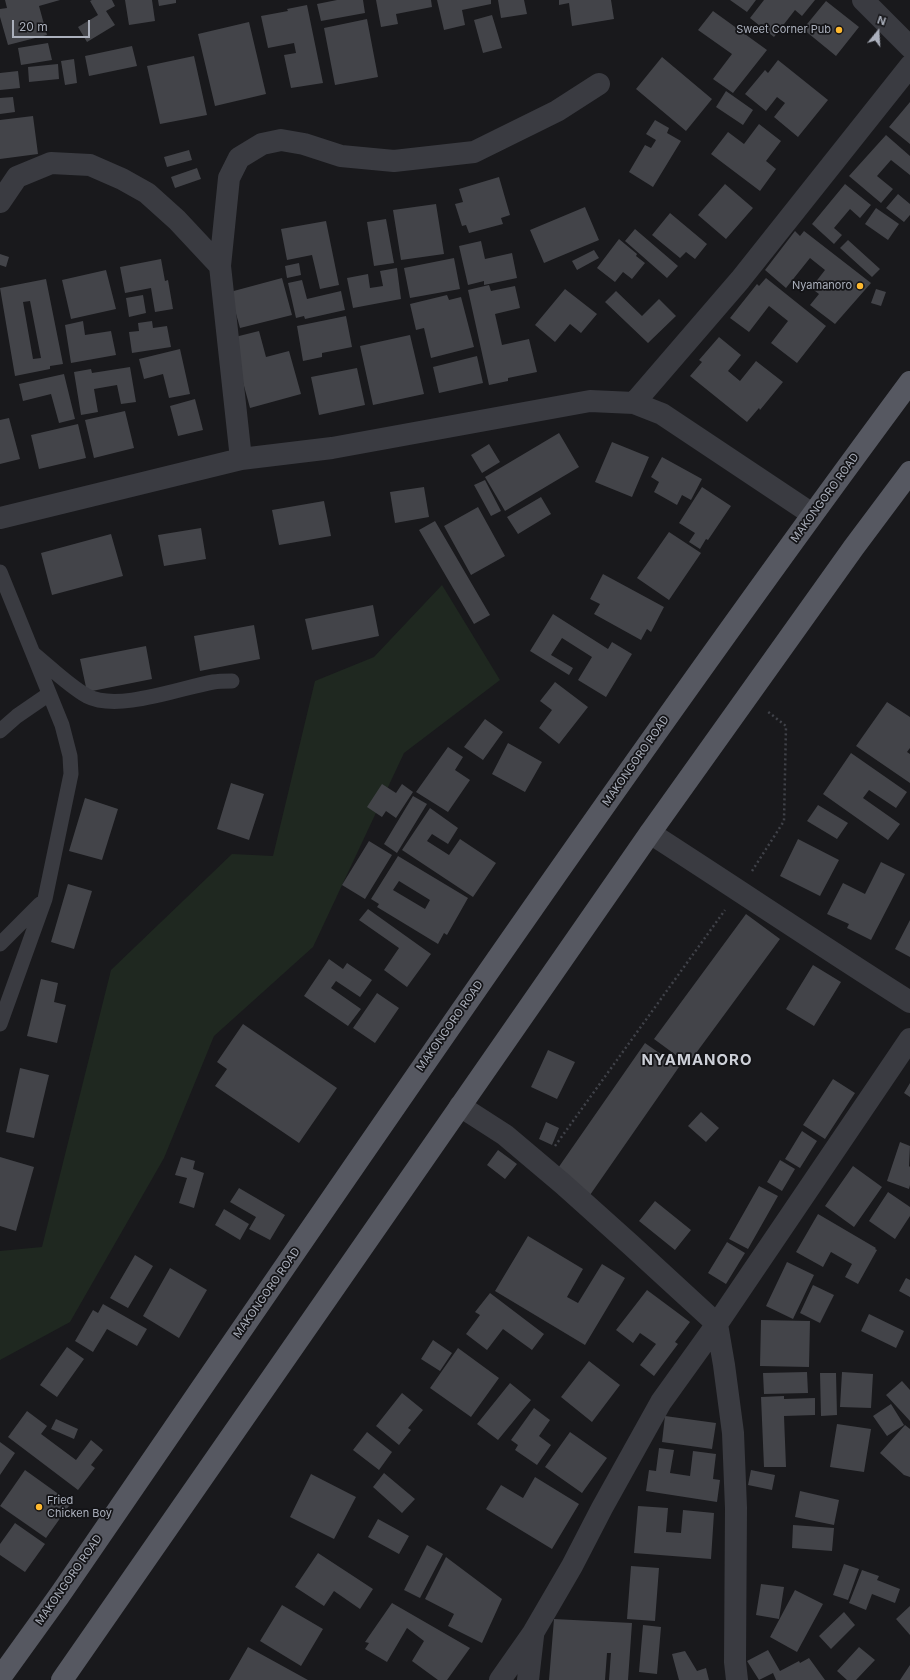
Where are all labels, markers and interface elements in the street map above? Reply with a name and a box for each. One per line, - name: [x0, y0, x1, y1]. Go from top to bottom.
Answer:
- scale bar: [14, 12, 92, 38]
- north arrow: [858, 12, 898, 52]
- text: N: [876, 13, 888, 29]
- text: 20 m: [19, 19, 48, 34]
- place label: Sweet Corner Pub: [736, 23, 831, 37]
- marker: Sweet Corner Pub: [834, 25, 844, 35]
- place label: Nyamanoro: [792, 279, 852, 293]
- marker: Nyamanoro: [855, 281, 865, 291]
- street label: MAKONGORO ROAD: [788, 451, 862, 545]
- street label: MAKONGORO ROAD: [600, 713, 672, 809]
- street label: MAKONGORO ROAD: [414, 978, 486, 1074]
- district label: NYAMANORO: [642, 1051, 752, 1069]
- street label: MAKONGORO ROAD: [231, 1245, 303, 1341]
- place label: Fried Chicken Boy: [47, 1494, 112, 1520]
- marker: Fried Chicken Boy: [34, 1502, 44, 1512]
- street label: MAKONGORO ROAD: [33, 1532, 105, 1628]

